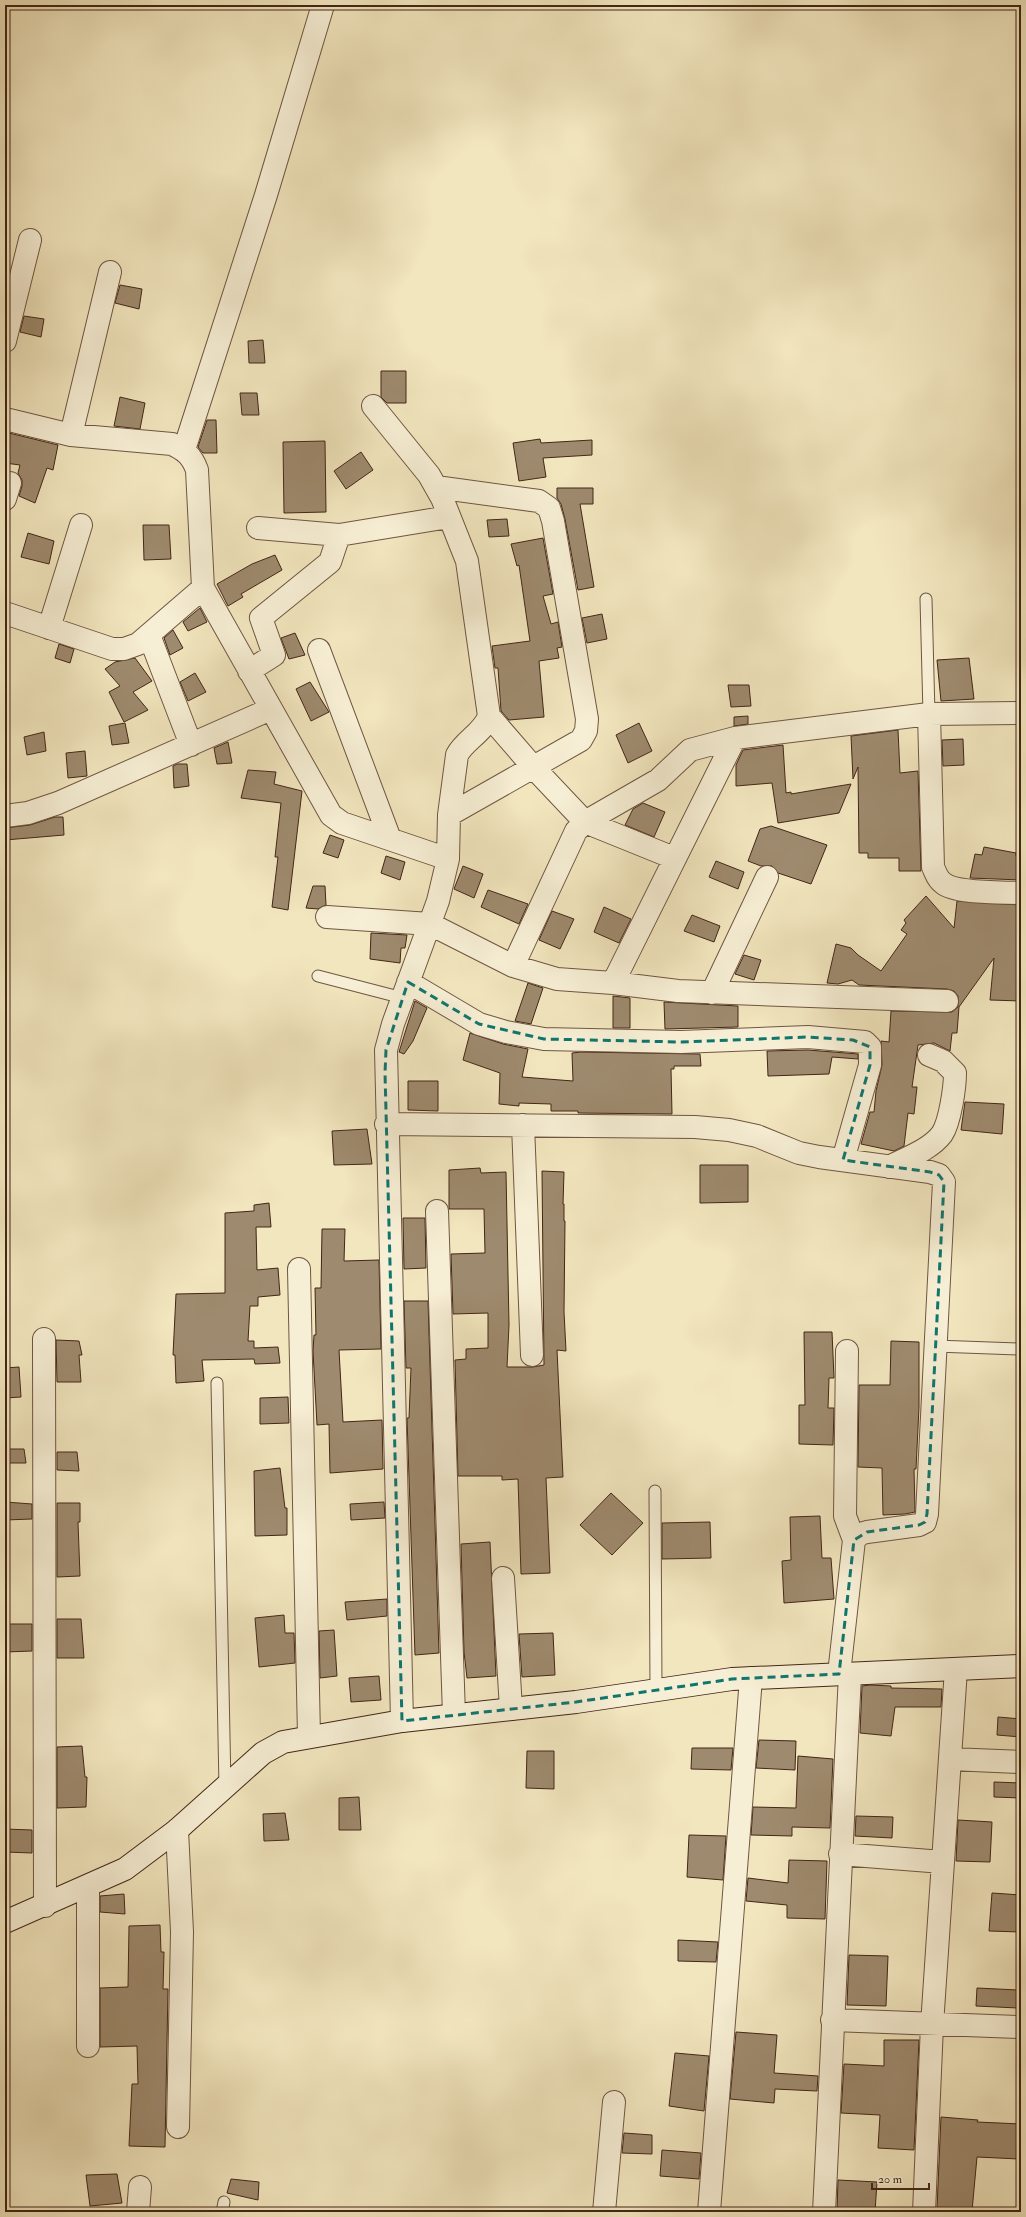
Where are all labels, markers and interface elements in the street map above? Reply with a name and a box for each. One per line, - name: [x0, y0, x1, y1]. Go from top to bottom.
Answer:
- scale bar: [872, 2165, 929, 2191]
- text: 20 m: [878, 2172, 903, 2187]

